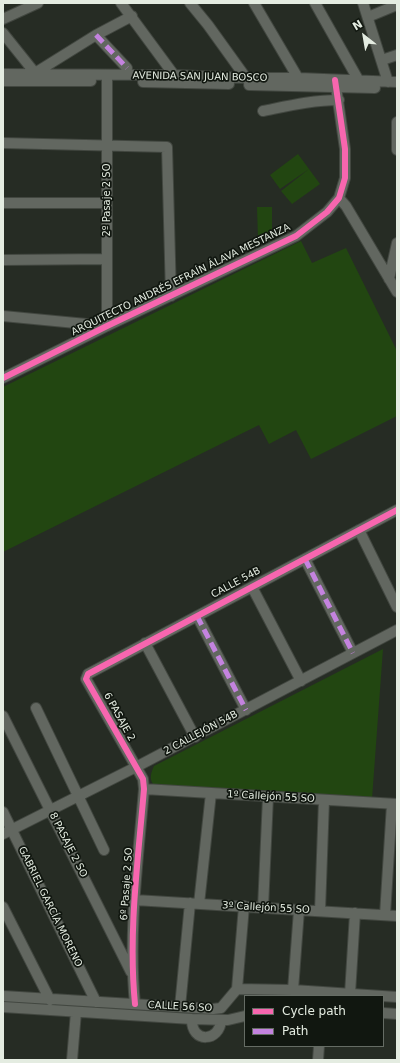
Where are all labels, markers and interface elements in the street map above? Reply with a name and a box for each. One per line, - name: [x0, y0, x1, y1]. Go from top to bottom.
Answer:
- north arrow: [344, 16, 384, 56]
- text: N: [350, 17, 365, 33]
- street label: AVENIDA SAN JUAN BOSCO: [132, 70, 268, 84]
- street label: 2º Pasaje 2 SO: [101, 163, 113, 237]
- street label: ARQUITECTO ANDRÉS EFRAÍN ÁLAVA MESTANZA: [70, 222, 292, 338]
- street label: CALLE 54B: [209, 565, 263, 601]
- street label: 6 PASAJE 2: [101, 690, 137, 744]
- street label: 2 CALLEJÓN 54B: [162, 708, 240, 758]
- street label: 1º Callejón 55 SO: [227, 789, 315, 805]
- street label: 8 PASAJE 2 SO: [46, 810, 90, 880]
- street label: GABRIEL GARCÍA MORENO: [16, 845, 84, 969]
- street label: 6º Pasaje 2 SO: [118, 847, 136, 921]
- street label: 3º Callejón 55 SO: [222, 900, 310, 916]
- legend: [244, 995, 384, 1047]
- street label: CALLE 56 SO: [147, 999, 213, 1015]
- text: Cycle path: [282, 1004, 346, 1018]
- text: Path: [282, 1024, 308, 1038]

